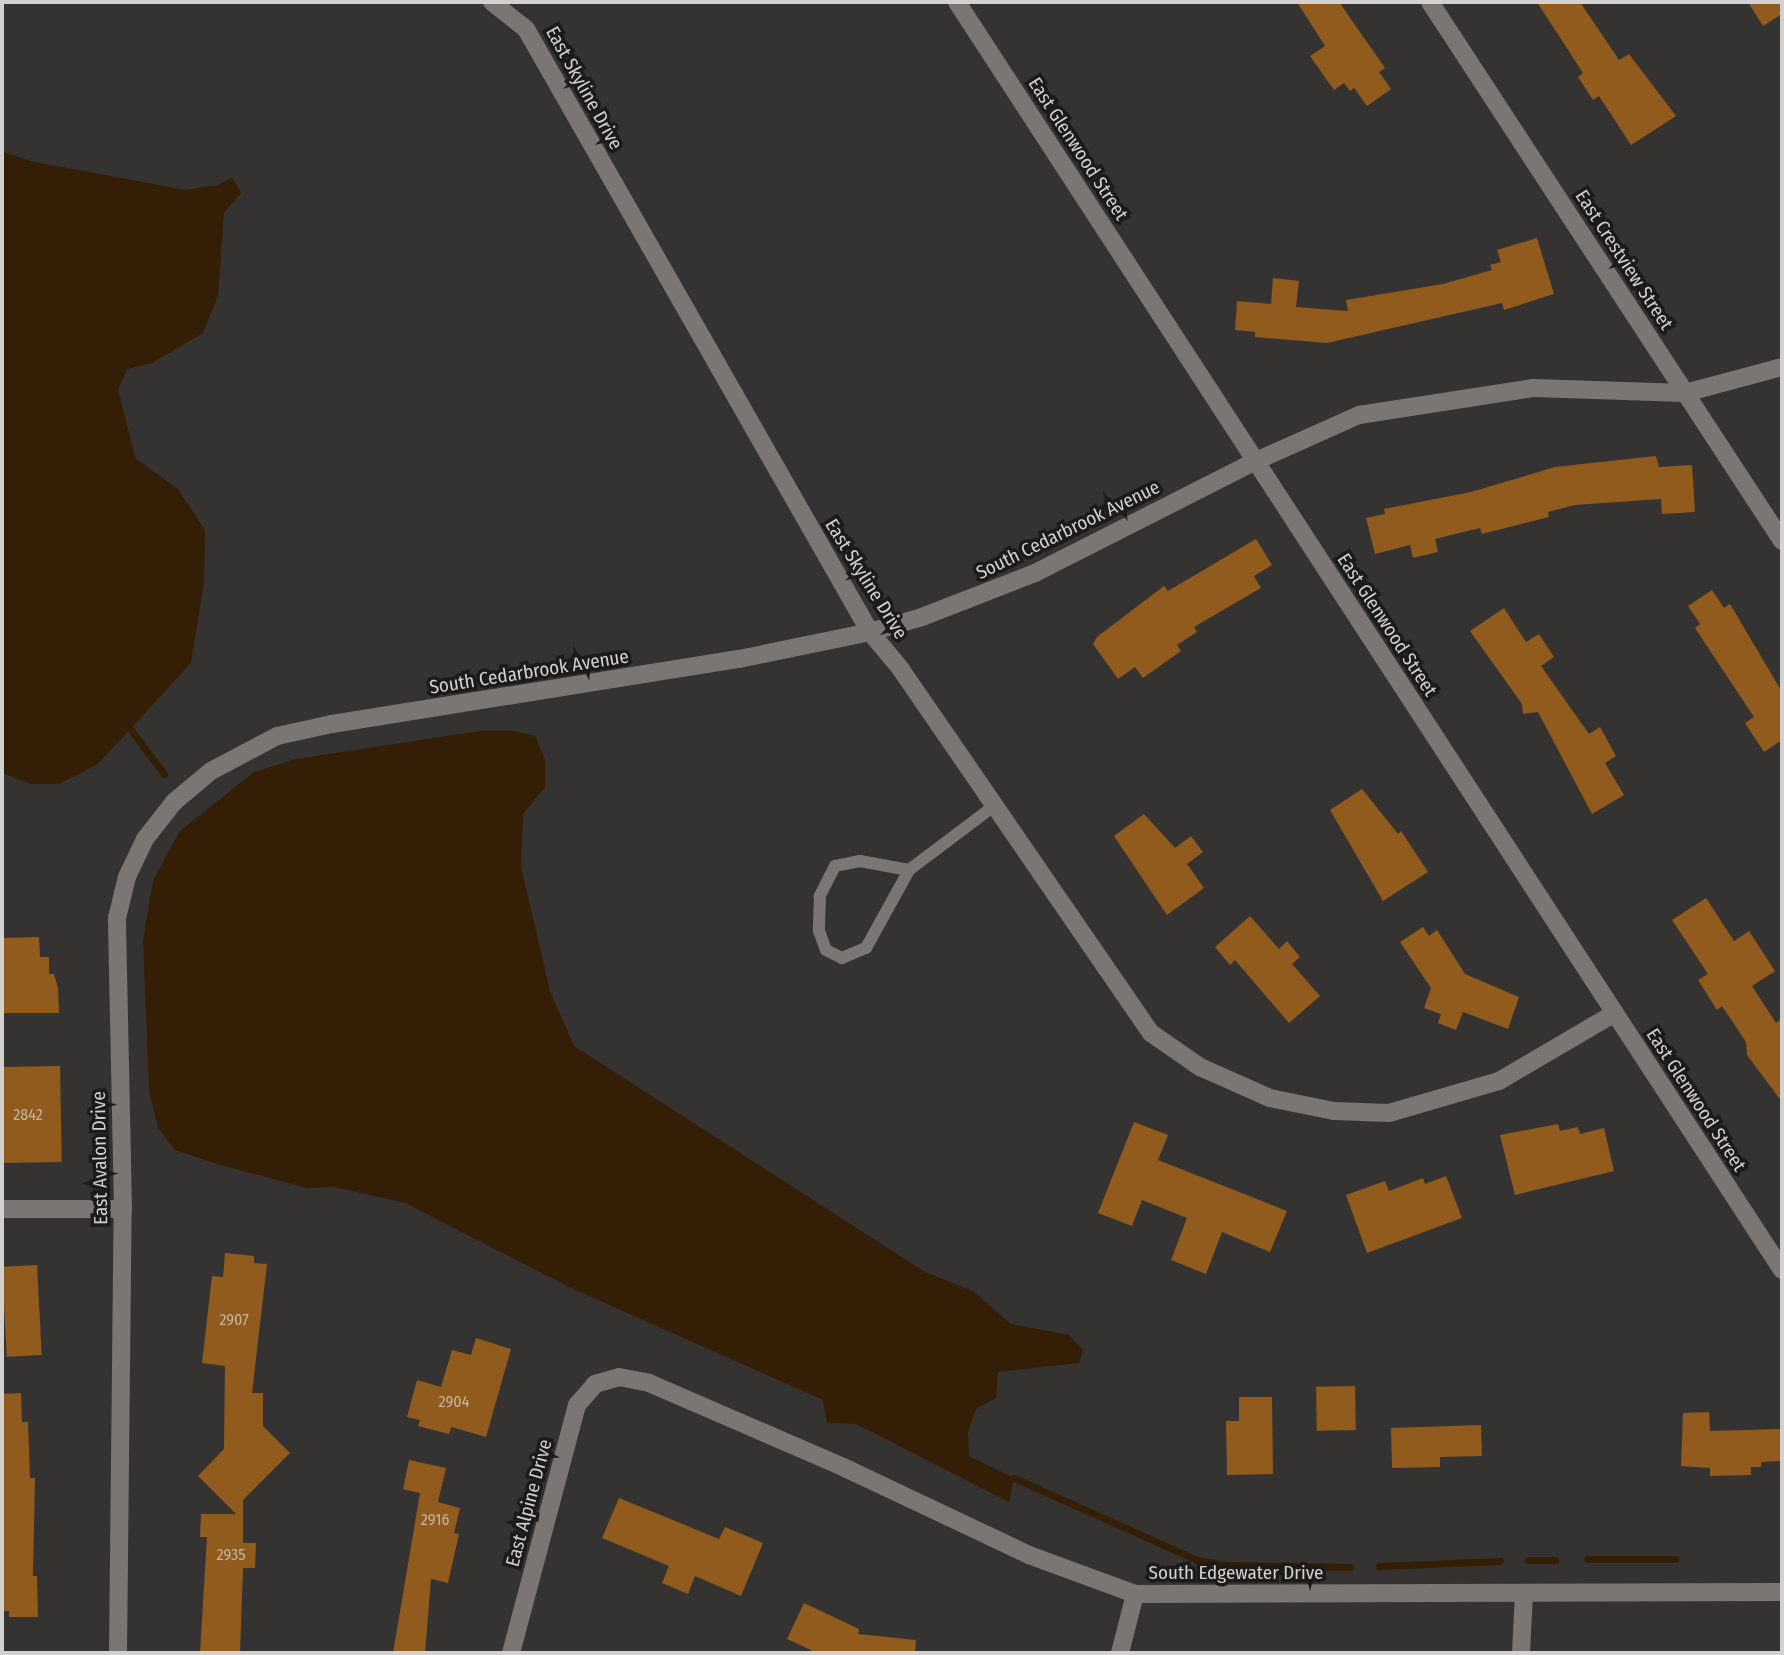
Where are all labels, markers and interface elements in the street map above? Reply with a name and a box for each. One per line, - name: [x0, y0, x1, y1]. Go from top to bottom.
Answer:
- street label: East Skyline Drive: [541, 22, 627, 154]
- street label: East Glenwood Street: [1023, 73, 1133, 225]
- street label: East Crestview Street: [1570, 186, 1678, 334]
- street label: South Cedarbrook Avenue: [972, 476, 1164, 584]
- street label: East Skyline Drive: [820, 515, 912, 643]
- street label: East Glenwood Street: [1332, 549, 1442, 701]
- street label: South Cedarbrook Avenue: [428, 645, 630, 699]
- street label: East Glenwood Street: [1641, 1024, 1751, 1176]
- street label: East Avalon Drive: [87, 1091, 113, 1225]
- house number: 2842: [13, 1105, 43, 1125]
- house number: 2907: [219, 1310, 249, 1330]
- house number: 2904: [439, 1392, 469, 1412]
- street label: East Alpine Drive: [501, 1437, 557, 1569]
- house number: 2916: [421, 1510, 449, 1530]
- house number: 2935: [217, 1545, 245, 1565]
- street label: South Edgewater Drive: [1149, 1562, 1323, 1584]

